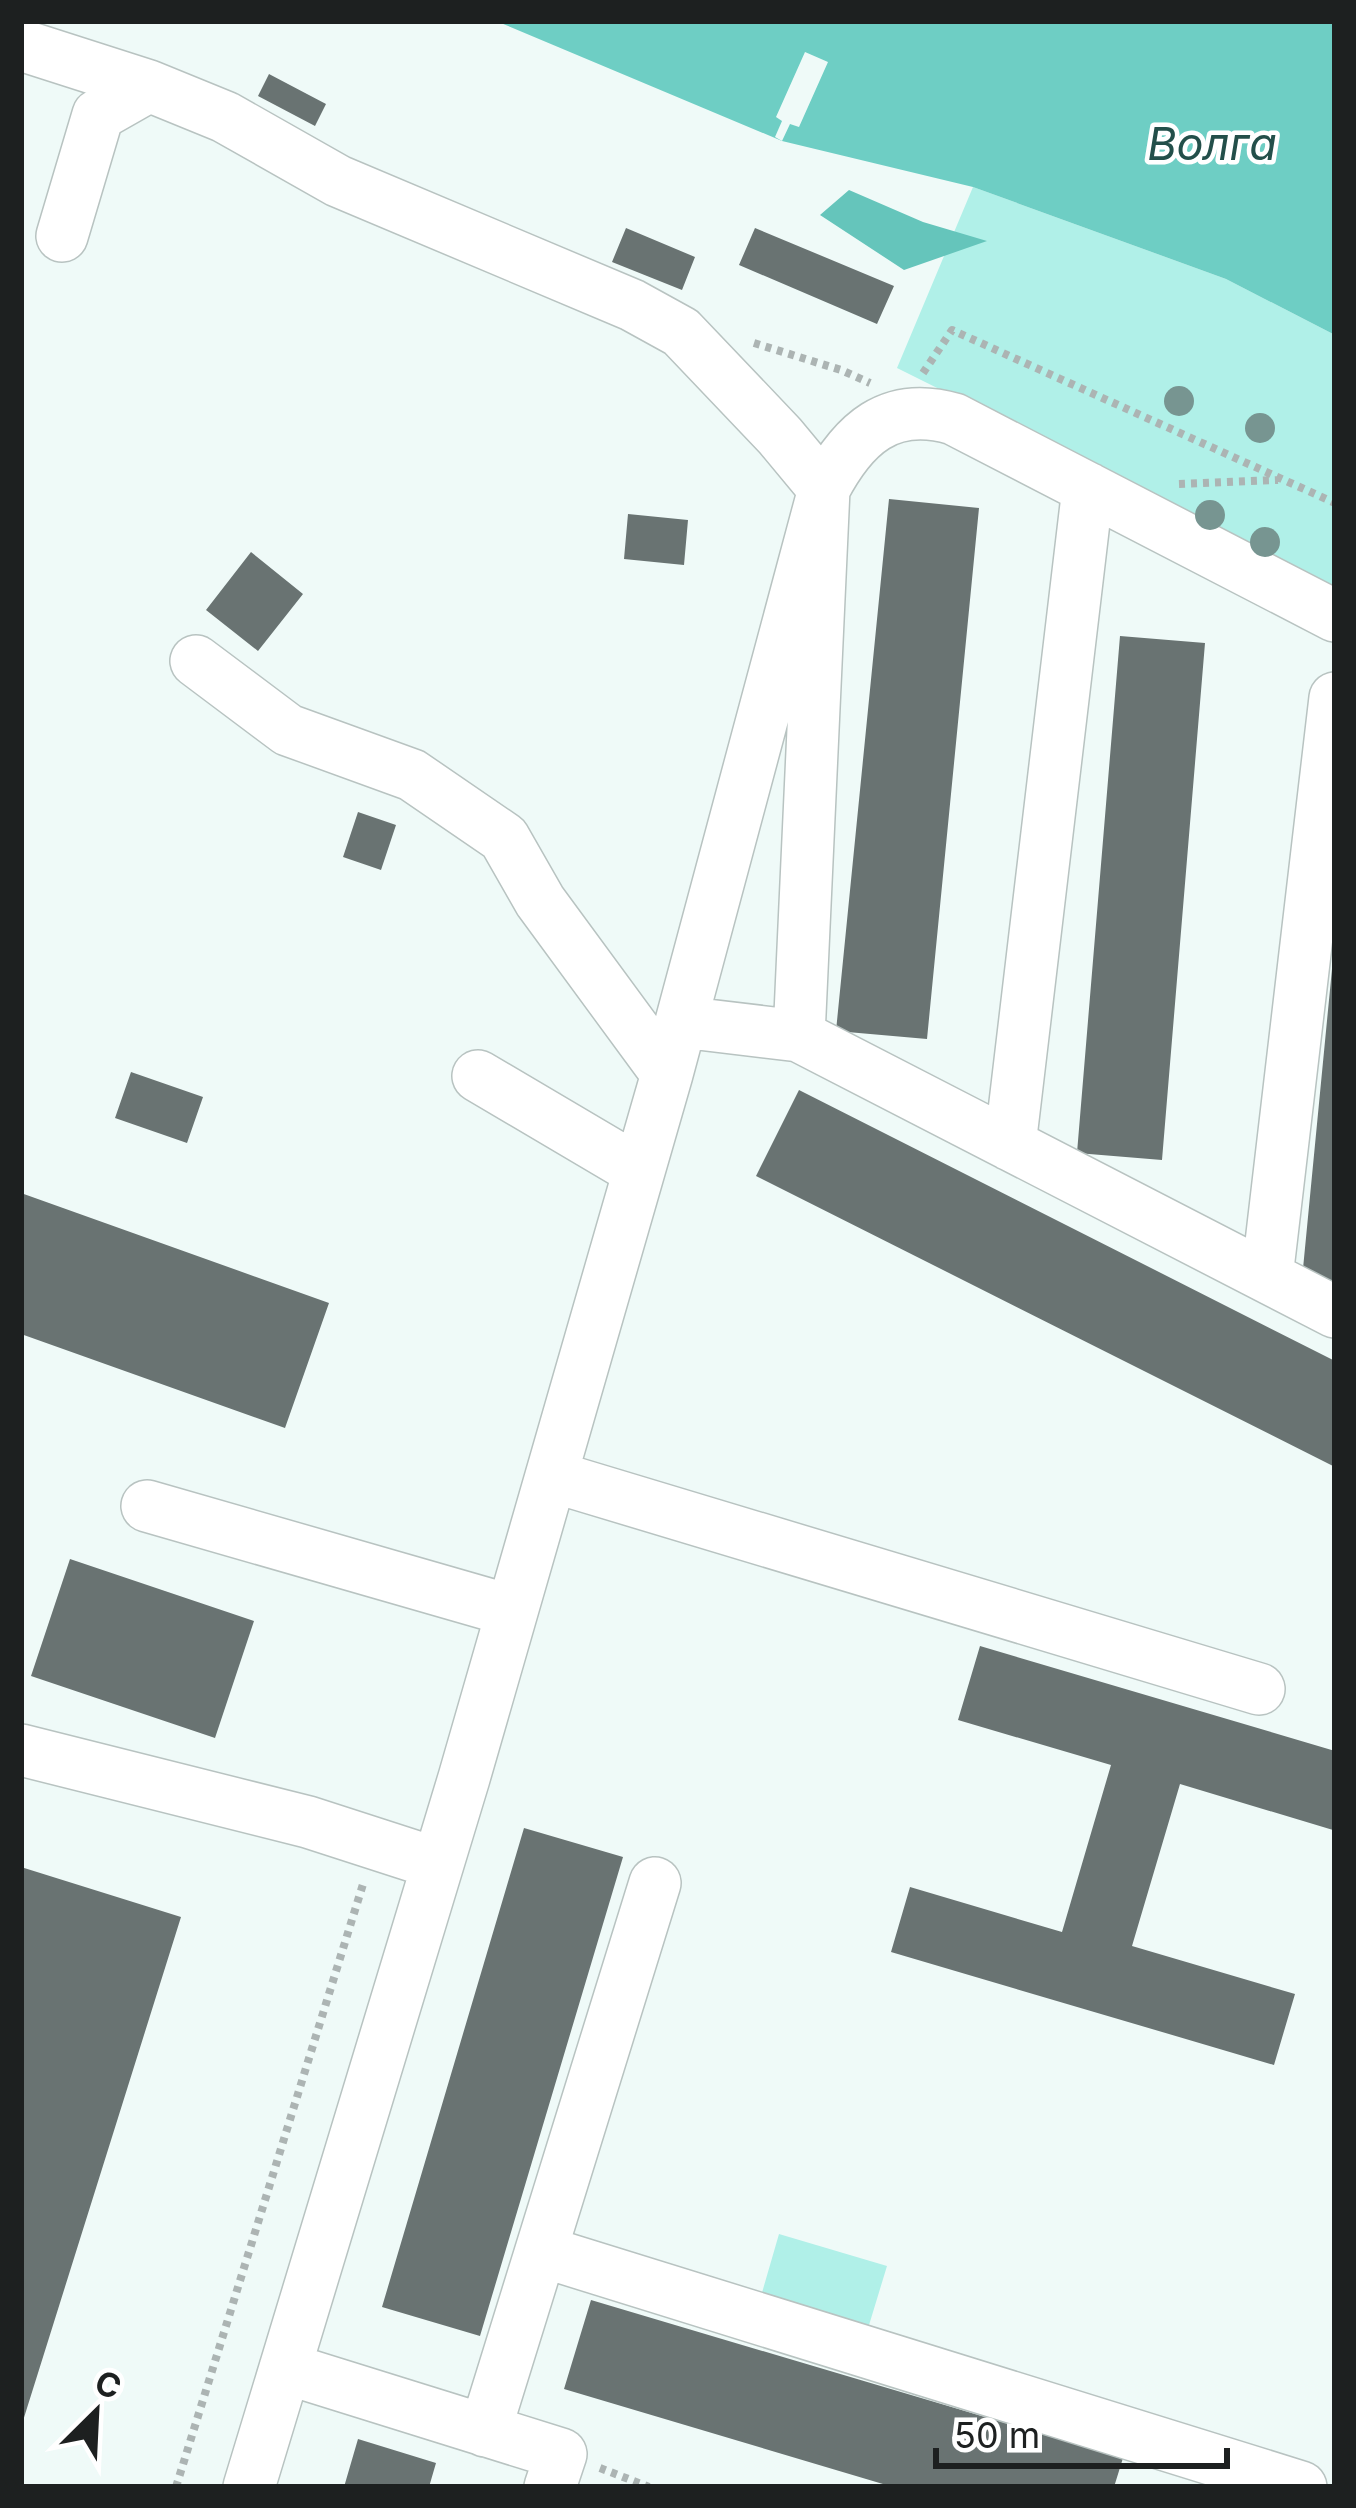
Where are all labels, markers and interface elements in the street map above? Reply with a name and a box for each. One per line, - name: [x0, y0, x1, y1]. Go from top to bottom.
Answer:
- water label: Волга: [1147, 116, 1277, 171]
- north arrow: [36, 2352, 156, 2472]
- text: С: [89, 2361, 127, 2408]
- scale bar: [936, 2394, 1227, 2468]
- text: 50 m: [954, 2413, 1040, 2457]

